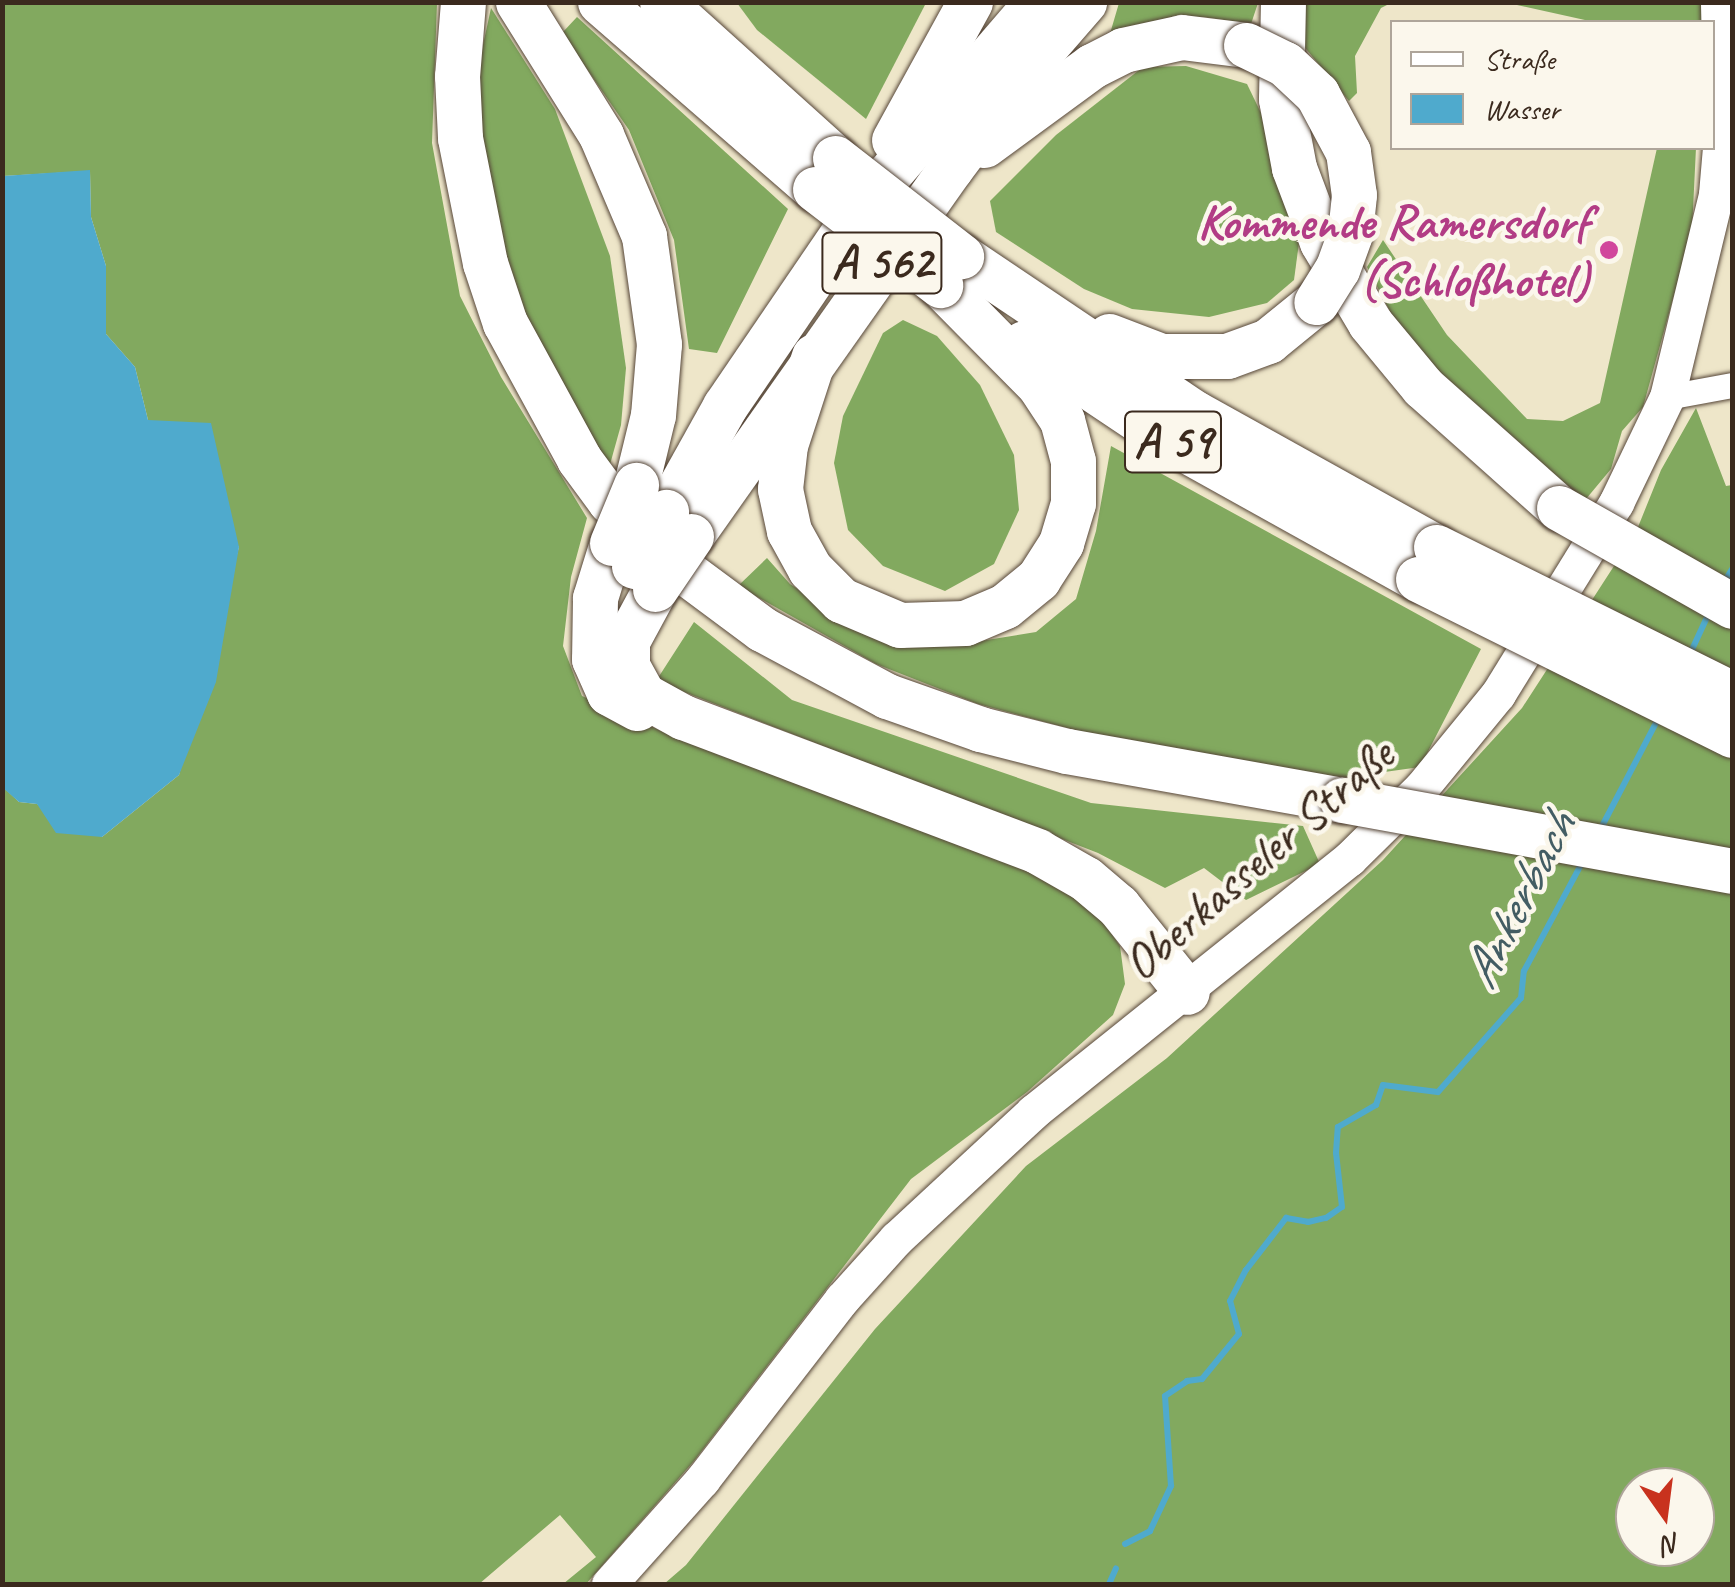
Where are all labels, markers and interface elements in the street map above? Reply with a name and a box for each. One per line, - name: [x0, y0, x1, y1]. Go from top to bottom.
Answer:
- legend: [1390, 20, 1715, 150]
- text: Straße: [1484, 40, 1555, 78]
- text: Wasser: [1484, 90, 1560, 128]
- place label: Kommende Ramersdorf (Schloßhotel): [1200, 191, 1589, 308]
- road number: A 562: [820, 220, 944, 306]
- marker: Kommende Ramersdorf (Schloßhotel): [1598, 239, 1620, 261]
- road number: A 59: [1123, 399, 1223, 485]
- street label: Oberkasseler Straße: [1109, 724, 1407, 994]
- water label: Ankerbach: [1448, 802, 1590, 998]
- north arrow: [1615, 1467, 1715, 1567]
- text: N: [1659, 1526, 1685, 1564]

